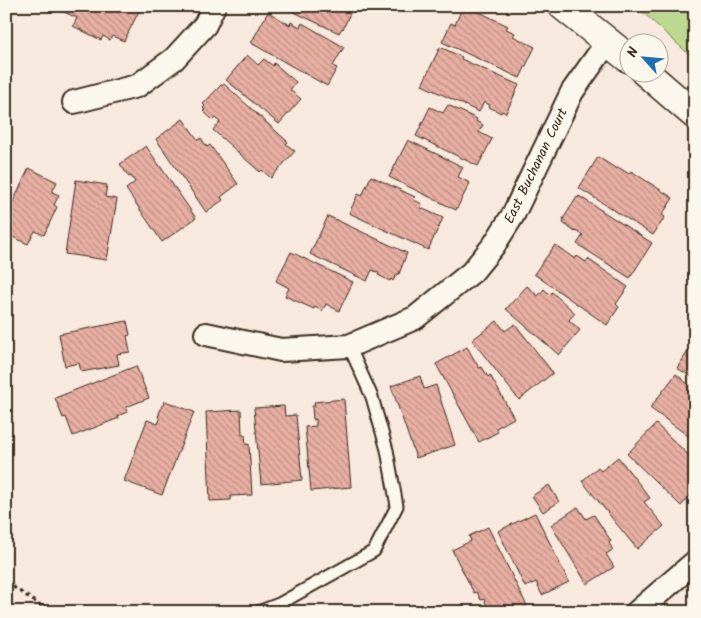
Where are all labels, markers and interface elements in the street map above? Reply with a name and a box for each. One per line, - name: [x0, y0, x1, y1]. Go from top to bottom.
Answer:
- north arrow: [618, 32, 668, 82]
- text: N: [621, 43, 645, 61]
- street label: East Buchanan Court: [498, 104, 574, 228]

